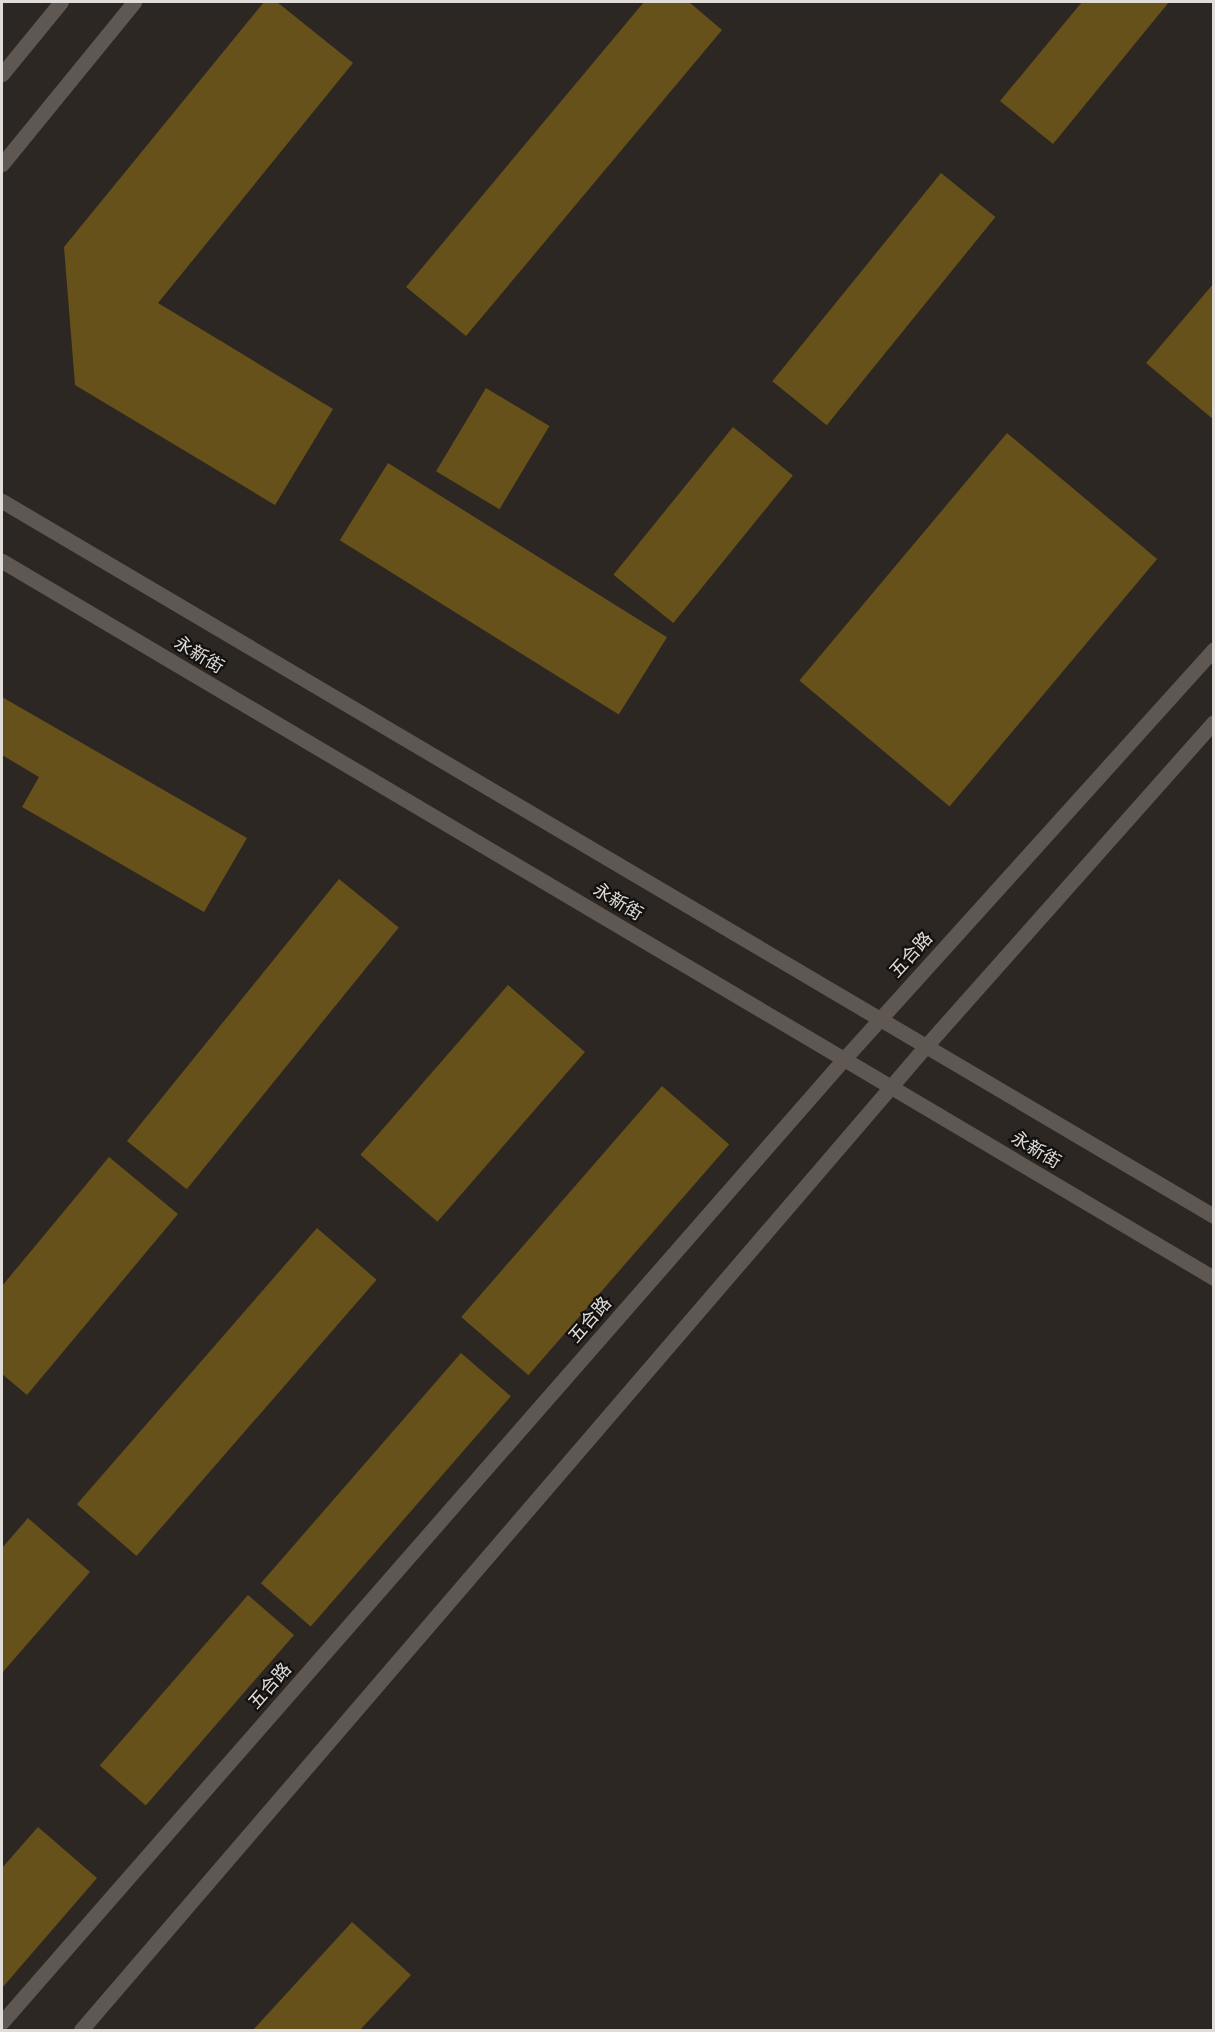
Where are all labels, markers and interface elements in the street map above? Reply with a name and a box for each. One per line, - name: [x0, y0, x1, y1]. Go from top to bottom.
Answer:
- street label: 永新街: [170, 632, 228, 678]
- street label: 永新街: [589, 879, 647, 925]
- street label: 五合路: [885, 928, 937, 982]
- street label: 永新街: [1007, 1127, 1065, 1173]
- street label: 五合路: [564, 1293, 616, 1347]
- street label: 五合路: [244, 1659, 296, 1713]

